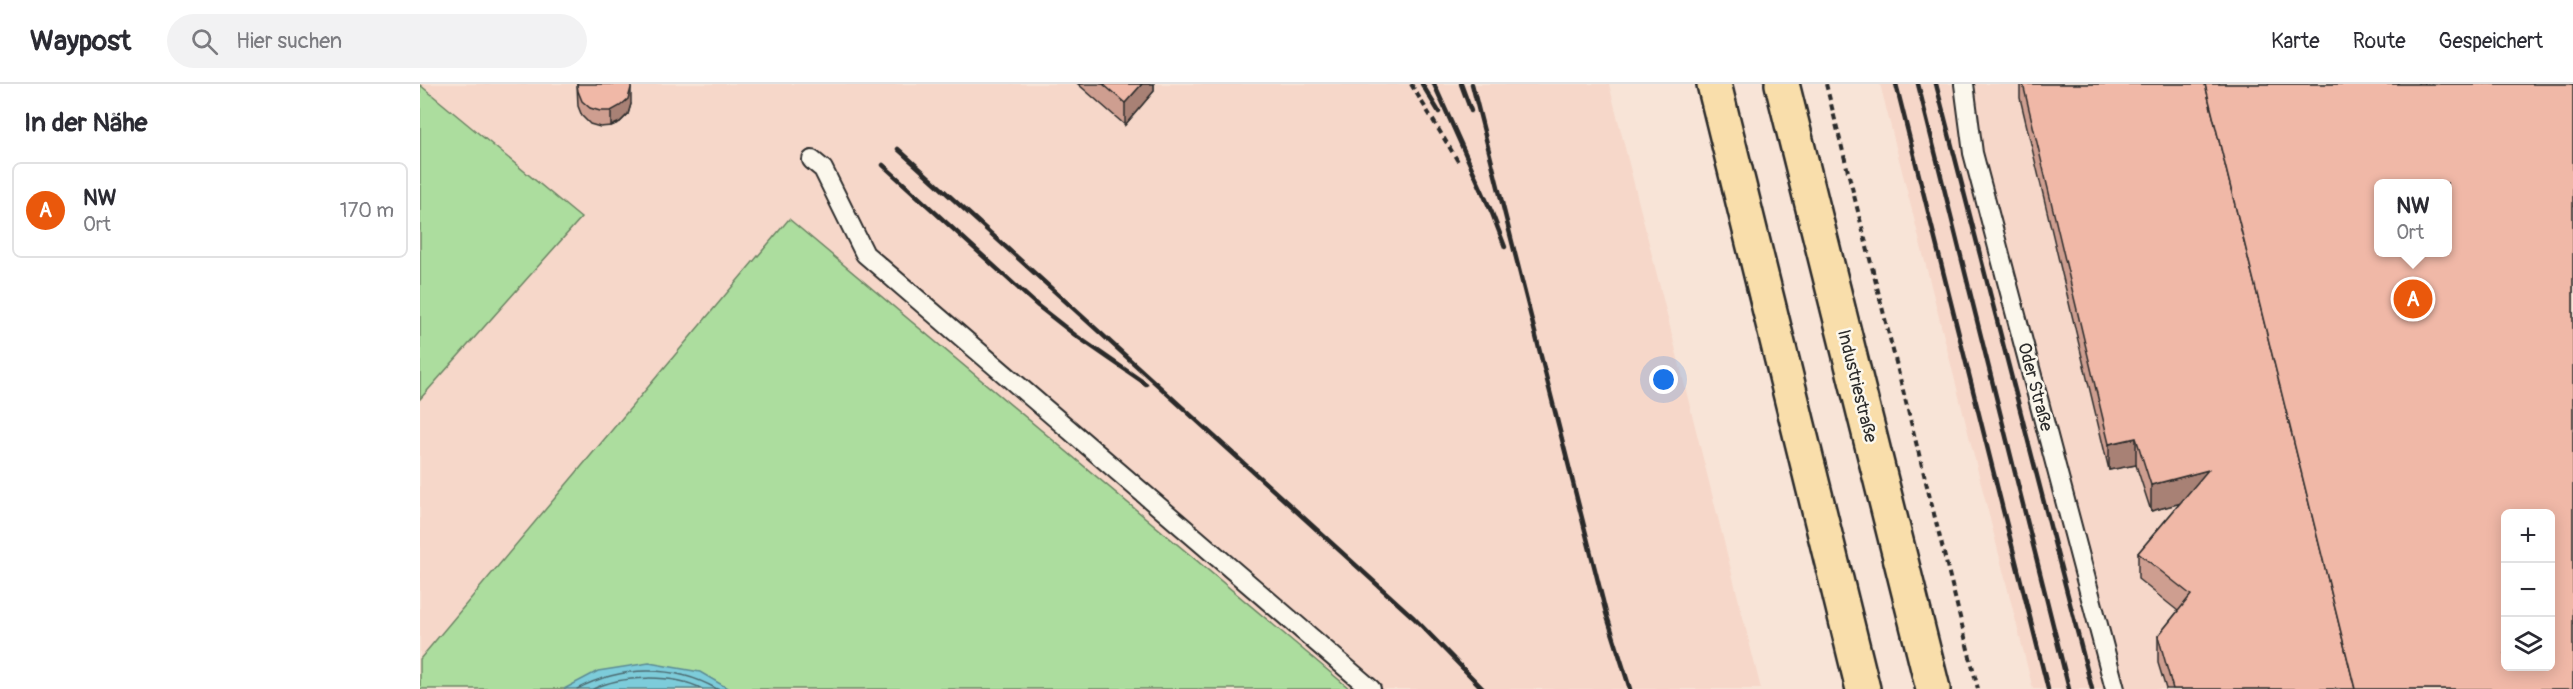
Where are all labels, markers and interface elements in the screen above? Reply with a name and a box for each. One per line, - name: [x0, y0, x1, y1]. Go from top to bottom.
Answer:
- search box: [167, 14, 587, 68]
- text: Waypost: [30, 24, 131, 59]
- icon: search: [188, 25, 221, 58]
- text: Hier suchen: [236, 27, 342, 55]
- text: Karte: [2271, 28, 2320, 55]
- text: Route: [2353, 28, 2406, 55]
- text: Gespeichert: [2439, 28, 2543, 55]
- text: In der Nähe: [24, 107, 147, 139]
- popup: [2374, 179, 2452, 257]
- text: NW: [83, 184, 117, 212]
- text: NW: [2396, 192, 2430, 220]
- text: A: [39, 198, 52, 223]
- text: 170 m: [340, 198, 394, 223]
- text: Ort: [83, 212, 111, 237]
- text: Ort: [2396, 220, 2424, 245]
- pin: A: [2394, 276, 2432, 322]
- street label: Industriestraße: [1832, 327, 1882, 445]
- street label: Oder Straße: [2012, 340, 2058, 434]
- your location: [1649, 365, 1678, 394]
- map controls: [2501, 509, 2555, 671]
- button: +: [2501, 509, 2555, 563]
- button: −: [2501, 563, 2555, 617]
- button: layers: [2501, 617, 2555, 671]

